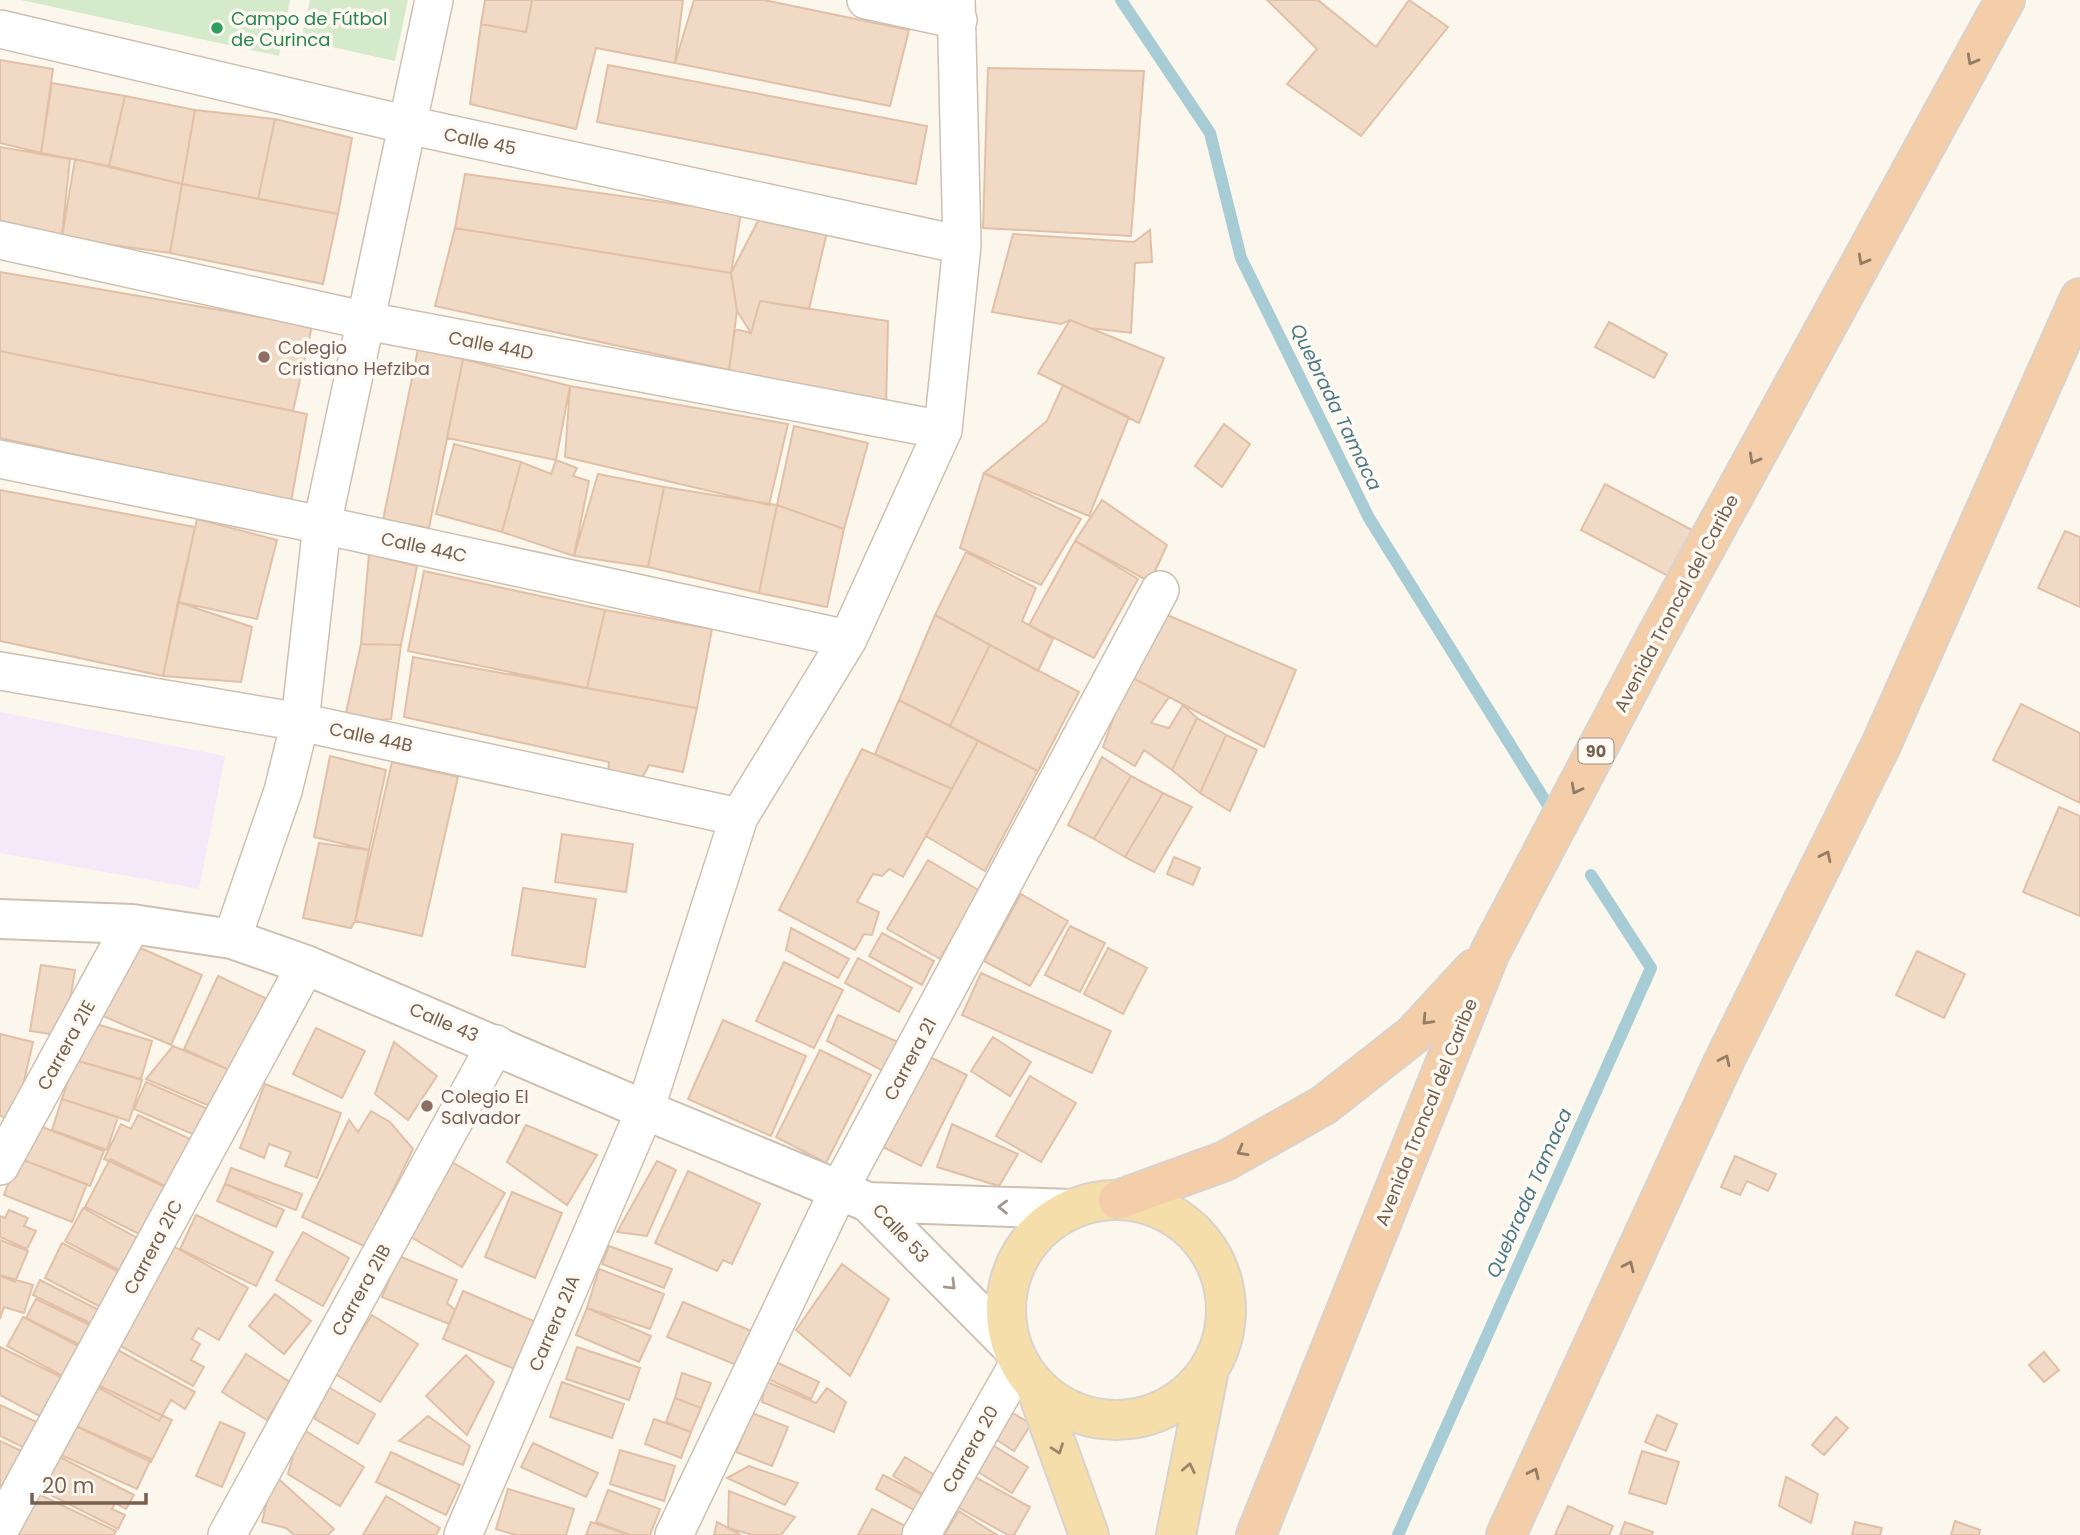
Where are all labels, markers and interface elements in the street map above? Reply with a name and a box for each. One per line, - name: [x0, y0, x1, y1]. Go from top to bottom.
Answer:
- place label: Campo de Fútbol de Curinca: [231, 6, 388, 52]
- marker: Campo de Fútbol de Curinca: [209, 20, 225, 36]
- one-way arrow: [1967, 53, 1980, 65]
- street label: Calle 45: [441, 121, 519, 161]
- one-way arrow: [1858, 252, 1871, 265]
- water label: Quebrada Tamaca: [1284, 319, 1388, 495]
- street label: Calle 44D: [446, 324, 536, 366]
- place label: Colegio Cristiano Hefziba: [278, 335, 430, 381]
- marker: Colegio Cristiano Hefziba: [256, 349, 272, 365]
- one-way arrow: [1749, 452, 1762, 465]
- street label: Avenida Troncal del Caribe: [1608, 490, 1744, 716]
- street label: Calle 44C: [379, 526, 469, 568]
- street label: Calle 44B: [327, 716, 415, 758]
- road number: 90: [1578, 738, 1614, 764]
- one-way arrow: [1571, 782, 1585, 794]
- one-way arrow: [1817, 851, 1831, 863]
- street label: Avenida Troncal del Caribe: [1369, 994, 1483, 1230]
- street label: Carrera 21E: [31, 995, 101, 1095]
- street label: Calle 43: [406, 996, 482, 1048]
- one-way arrow: [1423, 1012, 1435, 1025]
- street label: Carrera 21: [878, 1013, 942, 1105]
- one-way arrow: [1717, 1055, 1731, 1067]
- place label: Colegio El Salvador: [441, 1084, 529, 1130]
- marker: Colegio El Salvador: [419, 1098, 435, 1114]
- water label: Quebrada Tamaca: [1479, 1104, 1579, 1282]
- one-way arrow: [1237, 1143, 1249, 1156]
- street label: Carrera 21C: [117, 1195, 189, 1299]
- street label: Calle 53: [867, 1198, 935, 1268]
- one-way arrow: [997, 1200, 1008, 1215]
- street label: Carrera 21B: [325, 1240, 397, 1340]
- one-way arrow: [1621, 1261, 1635, 1274]
- street label: Carrera 21A: [522, 1271, 586, 1375]
- one-way arrow: [942, 1277, 955, 1290]
- street label: Carrera 20: [936, 1401, 1004, 1497]
- one-way arrow: [1050, 1443, 1064, 1455]
- scale bar: [32, 1462, 145, 1506]
- one-way arrow: [1181, 1462, 1196, 1474]
- one-way arrow: [1526, 1468, 1540, 1480]
- text: 20 m: [42, 1471, 95, 1500]

